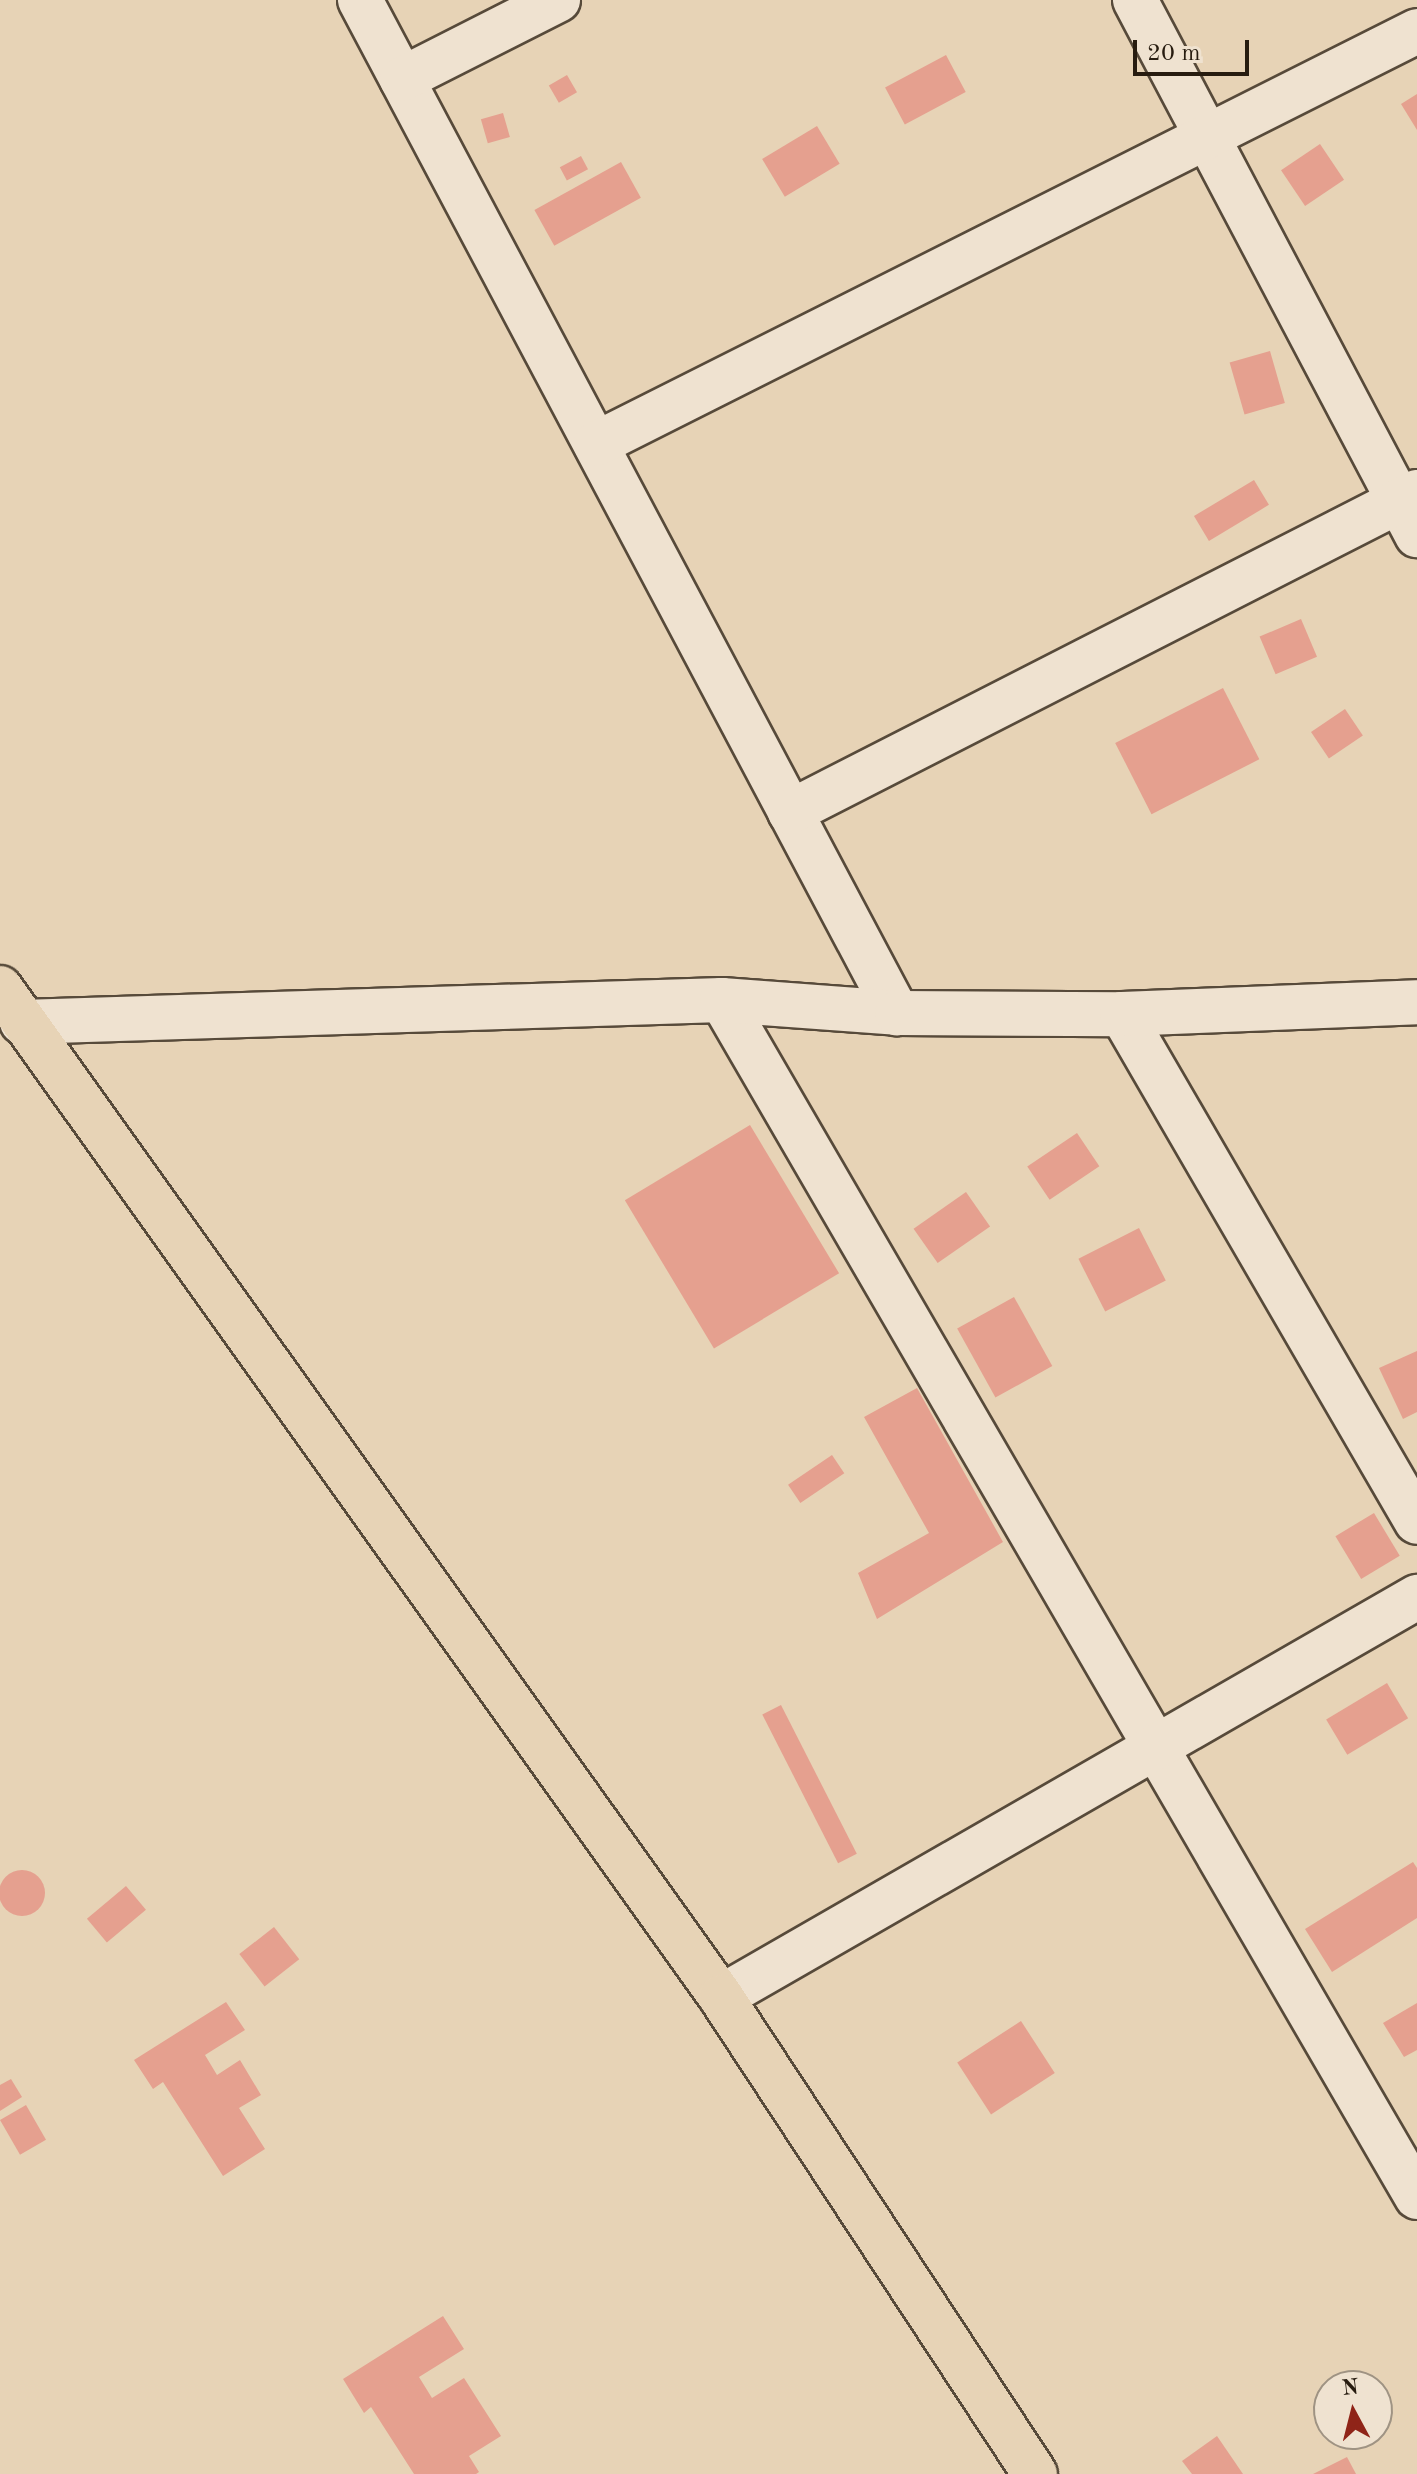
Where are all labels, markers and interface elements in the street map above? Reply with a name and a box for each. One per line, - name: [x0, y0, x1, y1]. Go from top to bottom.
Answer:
- scale bar: [1137, 24, 1253, 74]
- text: 20 m: [1147, 42, 1201, 66]
- north arrow: [1313, 2370, 1393, 2450]
- text: N: [1341, 2376, 1360, 2400]

